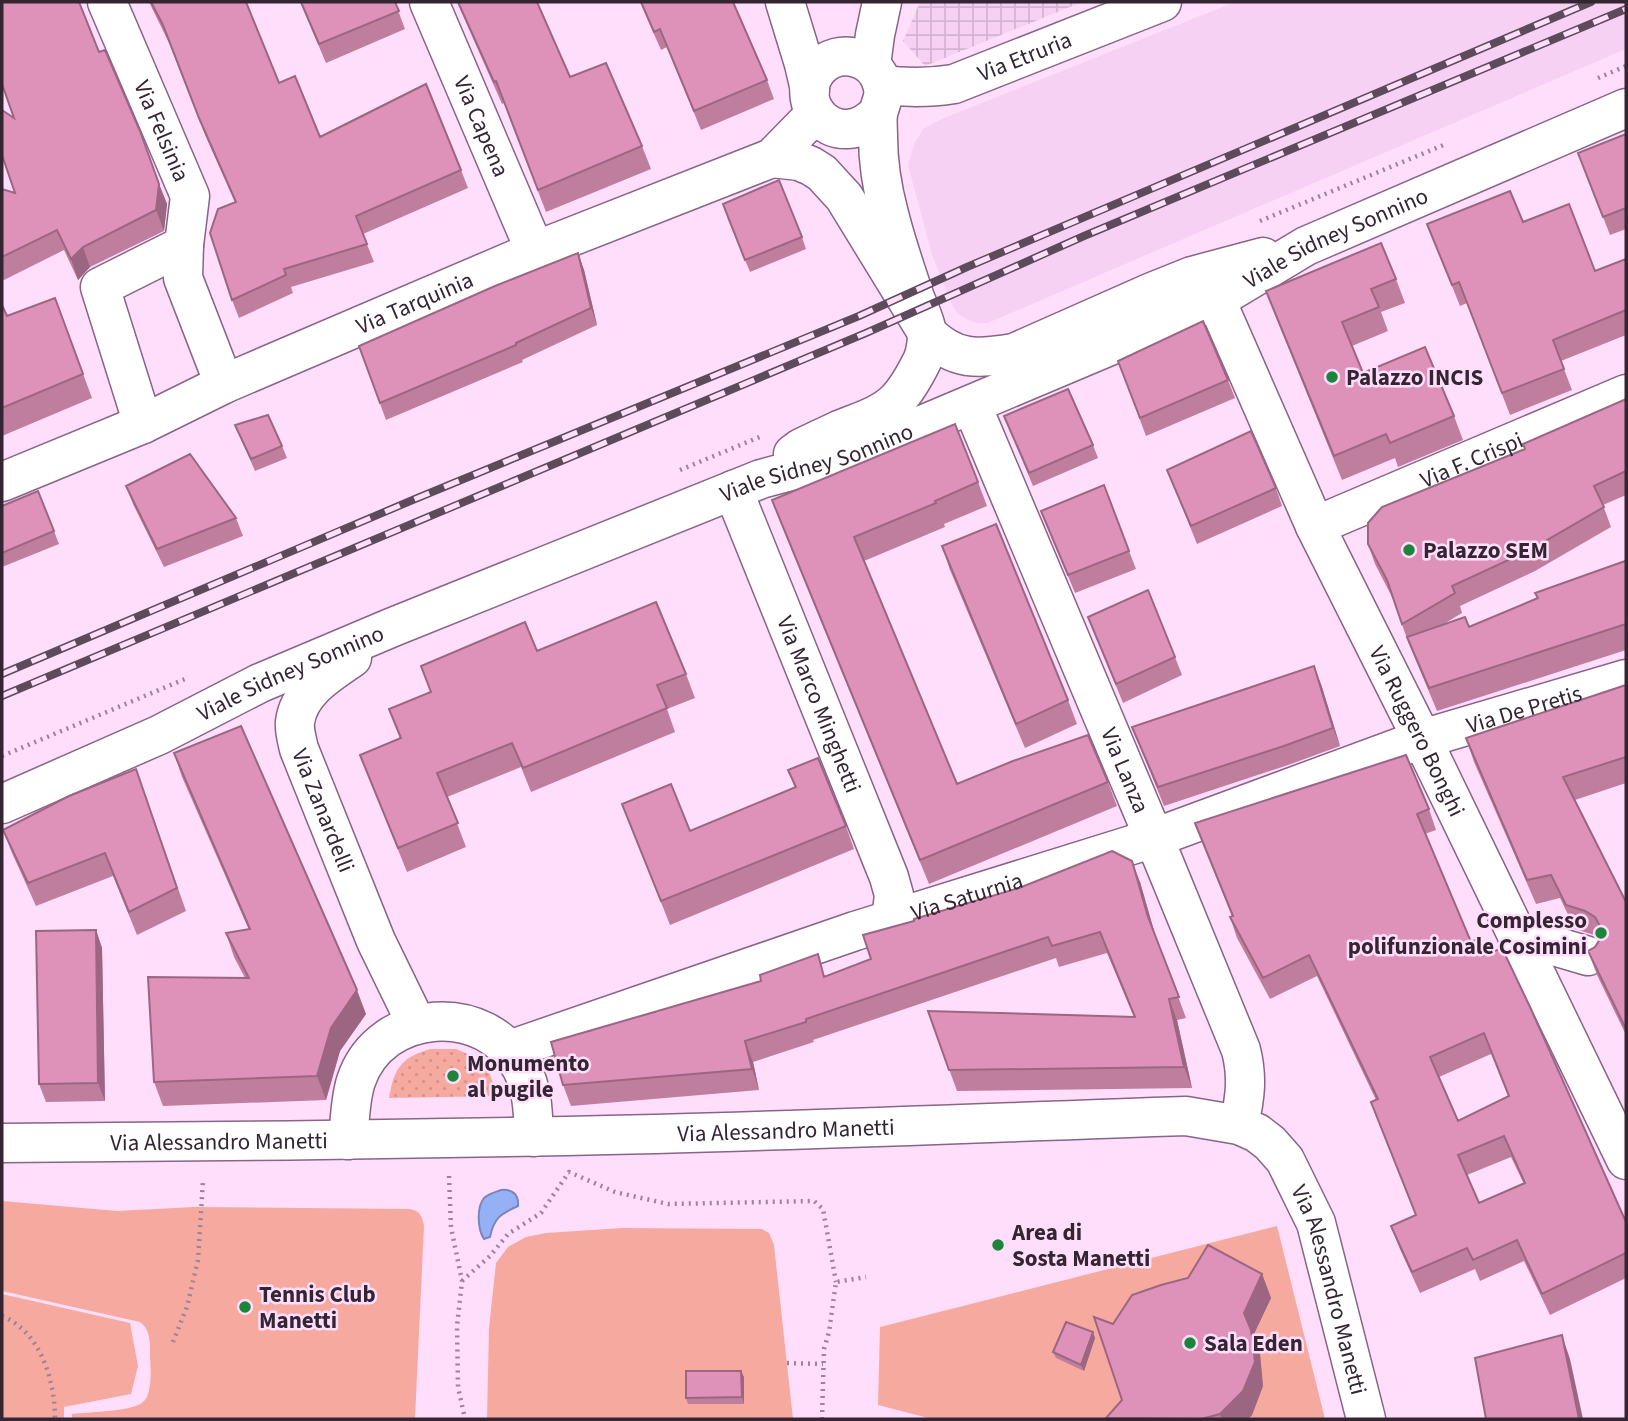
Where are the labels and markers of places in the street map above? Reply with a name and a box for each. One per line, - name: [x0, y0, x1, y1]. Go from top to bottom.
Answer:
- place label: Palazzo INCIS: [1346, 361, 1483, 394]
- marker: Palazzo INCIS: [1324, 369, 1340, 385]
- place label: Palazzo SEM: [1423, 534, 1548, 567]
- marker: Palazzo SEM: [1401, 542, 1417, 558]
- place label: Complesso polifunzionale Cosimini: [1348, 904, 1587, 963]
- marker: Complesso polifunzionale Cosimini: [1593, 925, 1609, 941]
- place label: Monumento al pugile: [467, 1047, 589, 1106]
- marker: Monumento al pugile: [445, 1068, 461, 1084]
- place label: Area di Sosta Manetti: [1011, 1216, 1150, 1275]
- marker: Area di Sosta Manetti: [990, 1237, 1006, 1253]
- place label: Tennis Club Manetti: [259, 1278, 376, 1337]
- marker: Tennis Club Manetti: [237, 1299, 253, 1315]
- place label: Sala Eden: [1204, 1327, 1303, 1360]
- marker: Sala Eden: [1182, 1335, 1198, 1351]

